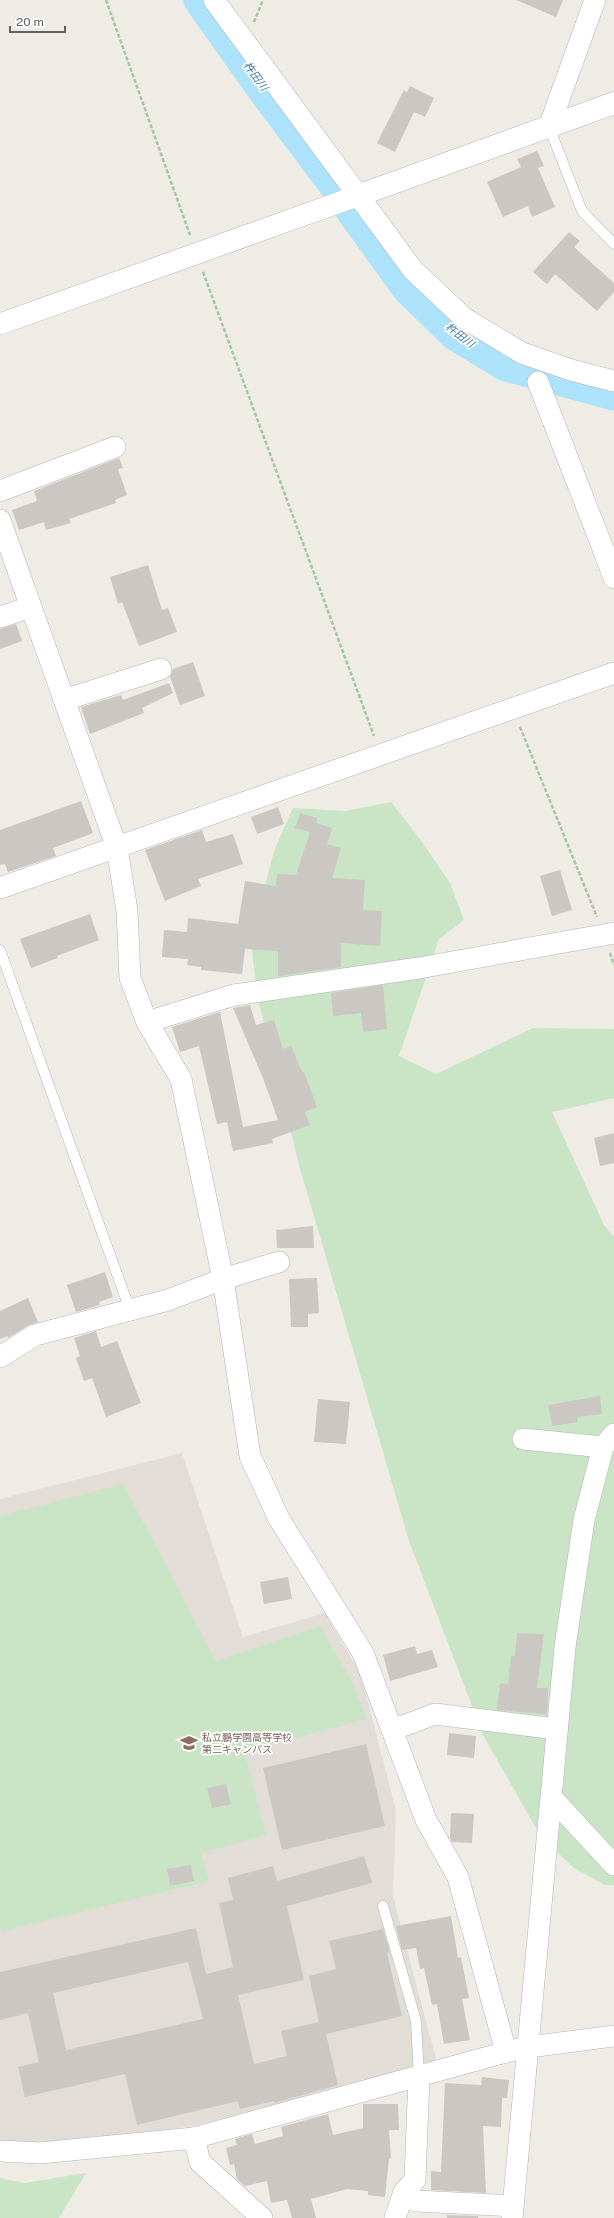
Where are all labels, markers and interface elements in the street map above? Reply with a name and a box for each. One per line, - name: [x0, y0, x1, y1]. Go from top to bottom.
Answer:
- scale bar: [10, 8, 65, 34]
- text: 20 m: [16, 15, 44, 29]
- water label: 杵田川: [241, 59, 271, 94]
- water label: 杵田川: [443, 320, 478, 350]
- place label: 私立鵬学園高等学校 第二キャンパス: [202, 1731, 292, 1755]
- school or university icon: 私立鵬学園高等学校 第二キャンパス: [179, 1733, 199, 1753]

